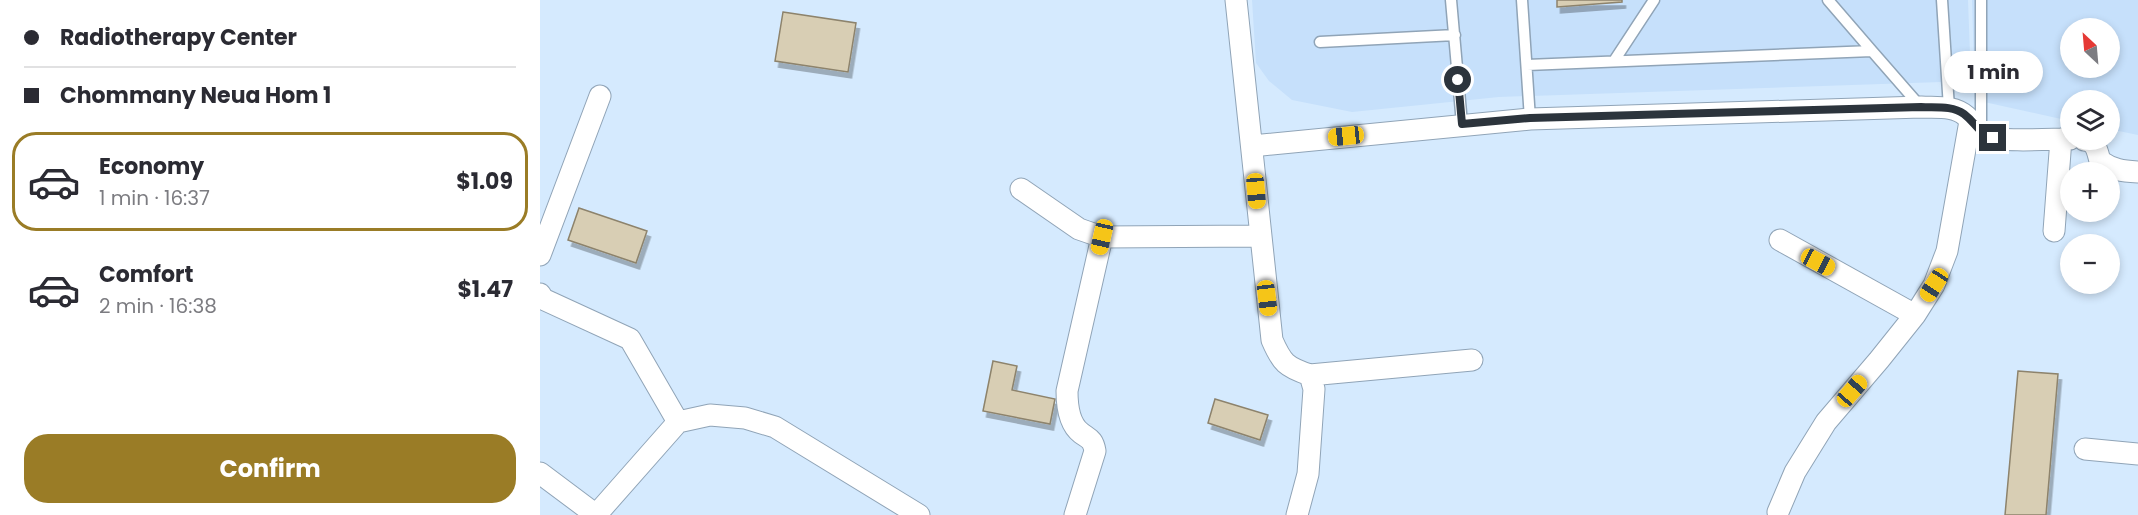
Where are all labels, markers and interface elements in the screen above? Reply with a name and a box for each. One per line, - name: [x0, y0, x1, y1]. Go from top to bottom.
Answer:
- north arrow: [2060, 18, 2120, 78]
- map controls: [2060, 18, 2120, 294]
- text: Radiotherapy Center: [60, 22, 297, 53]
- callout: 1 min: [1944, 51, 2042, 93]
- text: 1 min: [1967, 58, 2020, 86]
- route start: [1444, 66, 1471, 93]
- text: Chommany Neua Hom 1: [60, 80, 331, 111]
- button: layers: [2060, 90, 2120, 150]
- route end: [1979, 124, 2006, 151]
- car: [1327, 125, 1365, 147]
- text: Economy: [99, 151, 204, 182]
- icon: car: [27, 155, 81, 209]
- button: +: [2060, 162, 2120, 222]
- text: $1.09: [456, 166, 513, 197]
- car: [1245, 172, 1267, 210]
- text: 1 min · 16:37: [99, 184, 210, 212]
- car: [1089, 217, 1115, 257]
- button: −: [2060, 234, 2120, 294]
- car: [1798, 246, 1838, 278]
- text: Comfort: [99, 259, 193, 290]
- icon: car: [27, 263, 81, 317]
- car: [1917, 265, 1951, 305]
- text: $1.47: [457, 274, 513, 305]
- car: [1256, 279, 1278, 317]
- text: 2 min · 16:38: [99, 292, 217, 320]
- car: [1833, 372, 1871, 410]
- button: Confirm: [24, 434, 516, 503]

